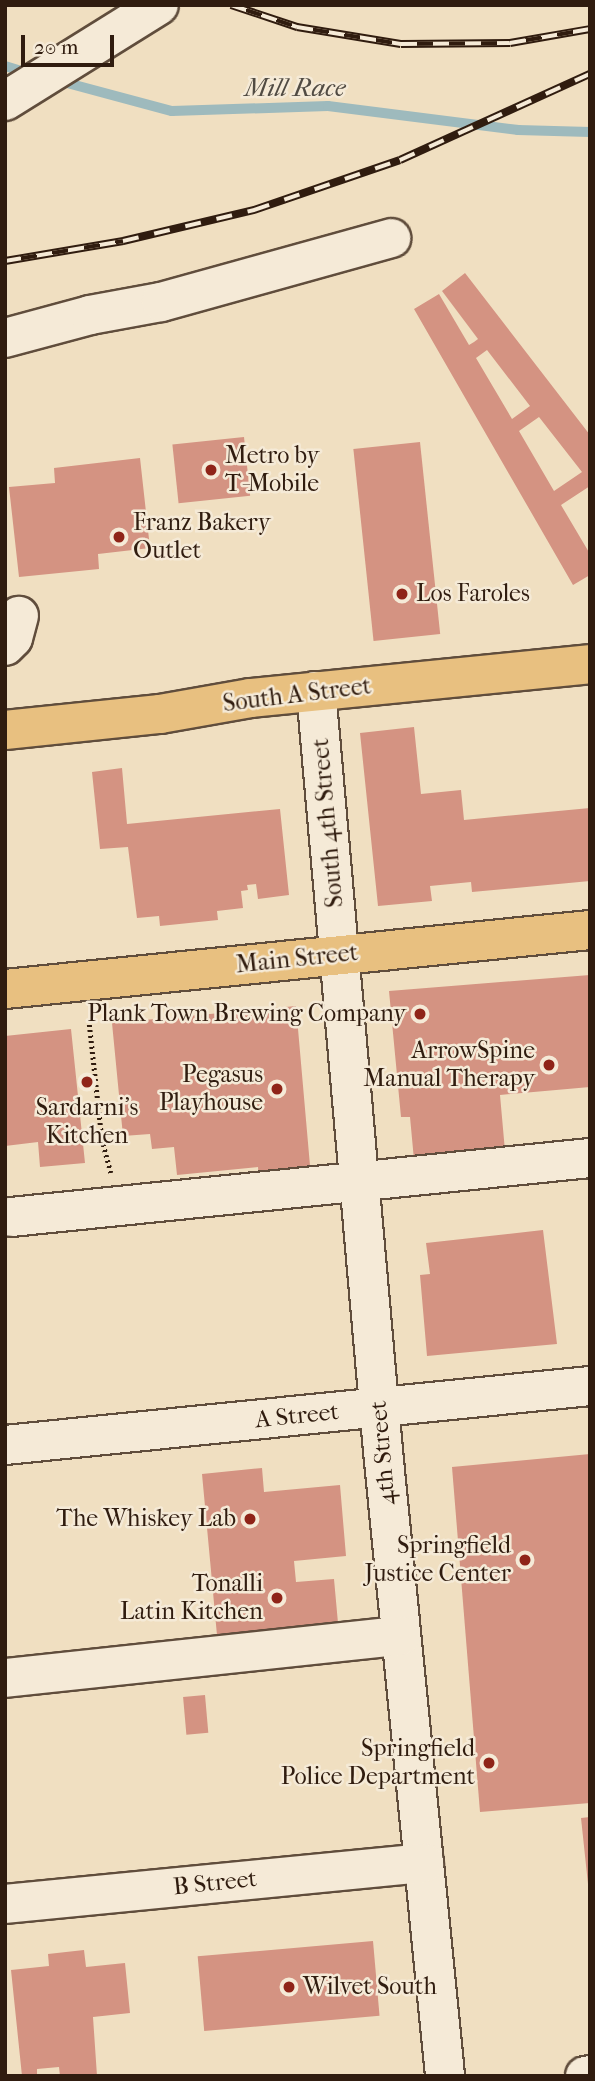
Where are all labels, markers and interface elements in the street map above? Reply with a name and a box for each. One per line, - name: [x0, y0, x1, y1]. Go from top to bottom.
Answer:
- scale bar: [24, 21, 117, 65]
- text: 20 m: [34, 35, 78, 59]
- water label: Mill Race: [244, 72, 346, 104]
- place label: Metro by T-Mobile: [225, 442, 319, 498]
- marker: Metro by T-Mobile: [203, 462, 219, 478]
- place label: Franz Bakery Outlet: [133, 509, 270, 565]
- marker: Franz Bakery Outlet: [111, 529, 127, 545]
- place label: Los Faroles: [416, 580, 530, 608]
- marker: Los Faroles: [394, 586, 410, 602]
- street label: South A Street: [221, 672, 373, 718]
- street label: South 4th Street: [306, 737, 350, 909]
- street label: Main Street: [235, 938, 359, 980]
- place label: Plank Town Brewing Company: [87, 1000, 406, 1028]
- marker: Plank Town Brewing Company: [412, 1006, 428, 1022]
- place label: ArrowSpine Manual Therapy: [363, 1037, 535, 1093]
- marker: ArrowSpine Manual Therapy: [541, 1057, 557, 1073]
- place label: Pegasus Playhouse: [159, 1061, 263, 1117]
- marker: Sardarni's Kitchen: [79, 1074, 95, 1090]
- marker: Pegasus Playhouse: [269, 1081, 285, 1097]
- place label: Sardarni's Kitchen: [36, 1094, 138, 1150]
- street label: A Street: [254, 1397, 340, 1435]
- street label: 4th Street: [364, 1400, 402, 1506]
- place label: The Whiskey Lab: [56, 1505, 236, 1533]
- marker: The Whiskey Lab: [242, 1511, 258, 1527]
- place label: Springfield Justice Center: [364, 1532, 511, 1588]
- marker: Springfield Justice Center: [517, 1552, 533, 1568]
- place label: Tonalli Latin Kitchen: [120, 1570, 263, 1626]
- marker: Tonalli Latin Kitchen: [269, 1590, 285, 1606]
- place label: Springfield Police Department: [281, 1735, 475, 1791]
- marker: Springfield Police Department: [481, 1755, 497, 1771]
- street label: B Street: [172, 1864, 258, 1902]
- place label: Wilvet South: [303, 1973, 437, 2001]
- marker: Wilvet South: [281, 1979, 297, 1995]

